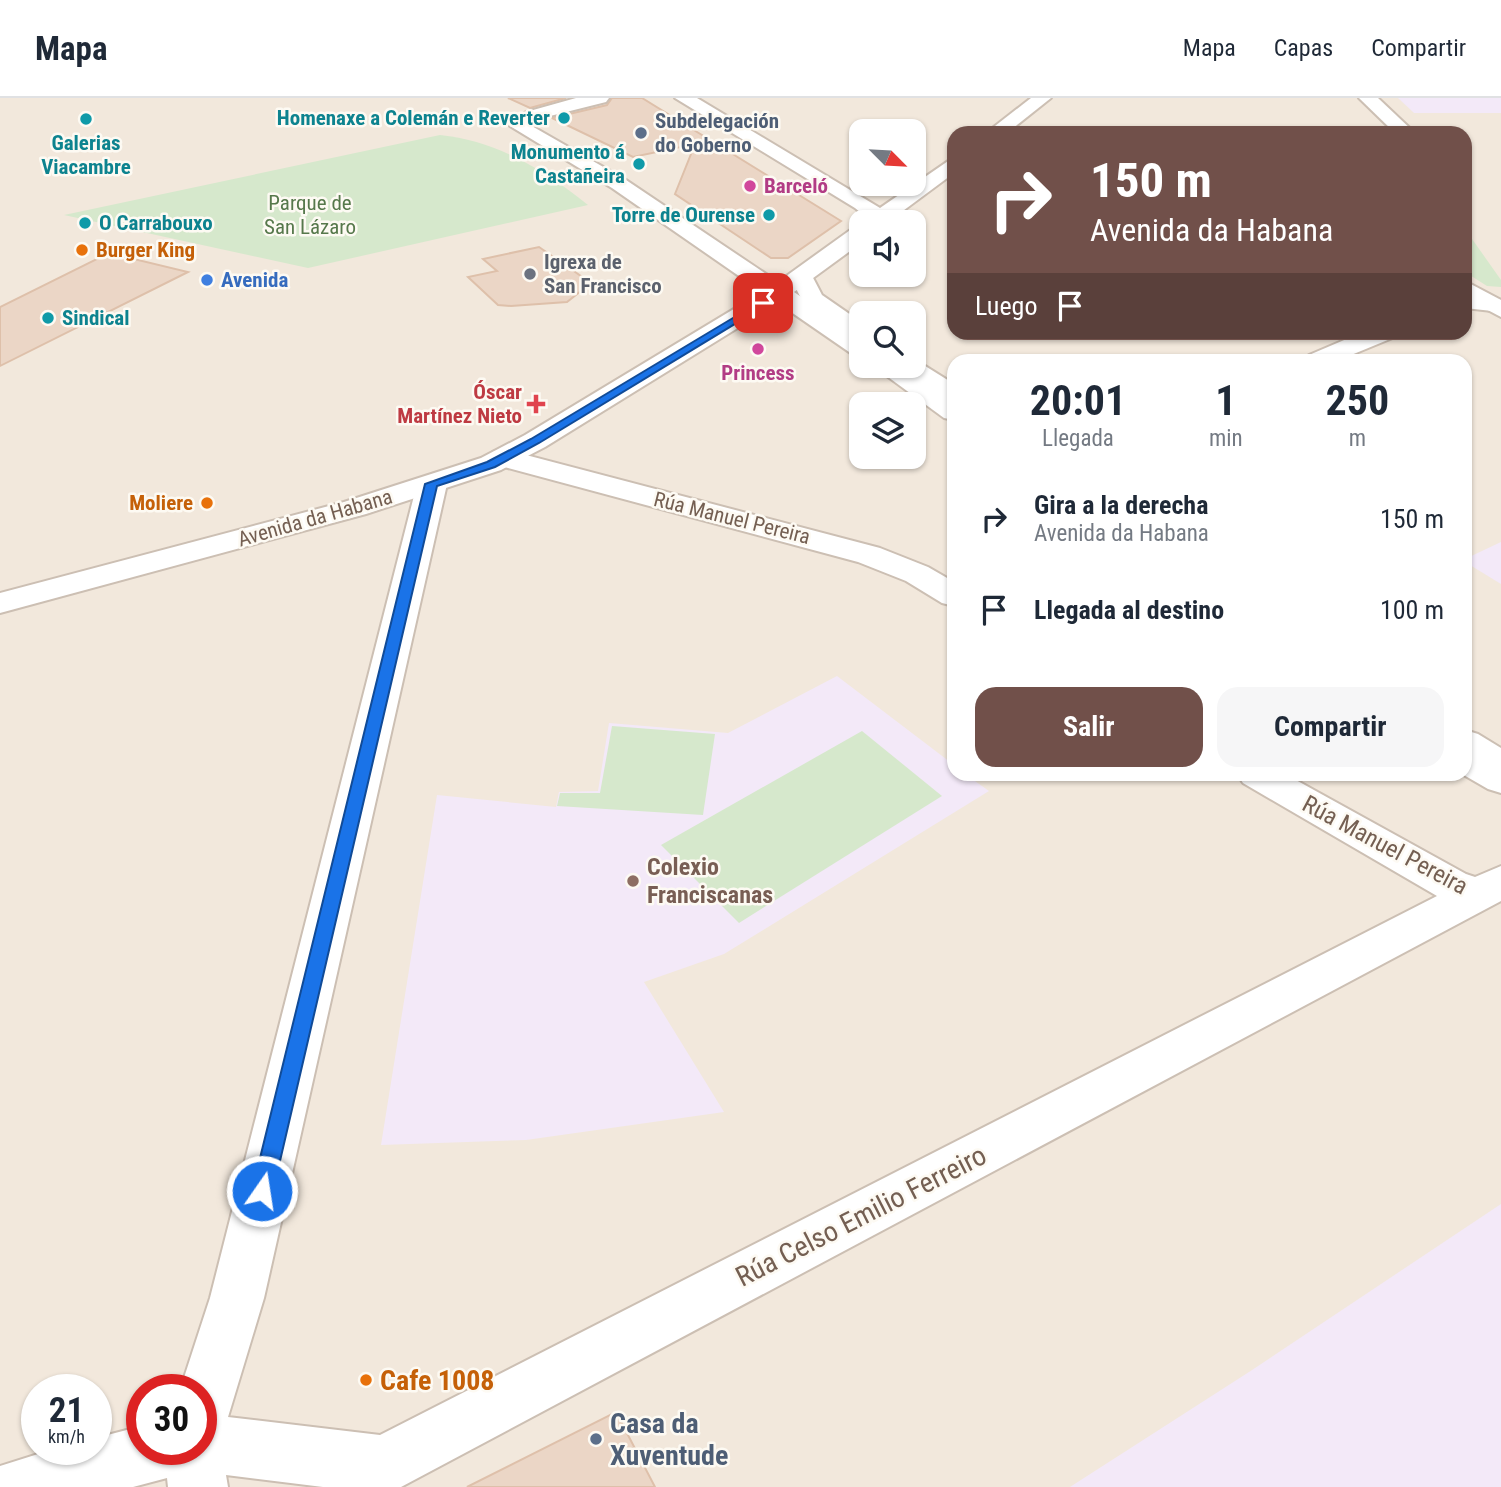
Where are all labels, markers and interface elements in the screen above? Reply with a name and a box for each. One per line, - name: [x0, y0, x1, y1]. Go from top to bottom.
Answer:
- text: Mapa: [35, 29, 107, 68]
- text: Mapa: [1183, 34, 1236, 62]
- text: Capas: [1274, 34, 1333, 62]
- text: Compartir: [1371, 34, 1466, 62]
- place label: Homenaxe a Colemán e Reverter: [277, 106, 550, 130]
- place label: Subdelegación do Goberno: [655, 109, 779, 157]
- marker: Homenaxe a Colemán e Reverter: [556, 110, 572, 126]
- marker: Galerias Viacambre: [78, 111, 94, 127]
- north arrow: [849, 119, 926, 196]
- map controls: [849, 119, 926, 469]
- marker: Subdelegación do Goberno: [633, 125, 649, 141]
- place label: Galerias Viacambre: [41, 131, 131, 179]
- place label: Monumento á Castañeira: [511, 140, 625, 188]
- text: 150 m: [1090, 152, 1212, 209]
- icon: right: [975, 154, 1066, 245]
- marker: Monumento á Castañeira: [631, 156, 647, 172]
- place label: Barceló: [764, 174, 828, 198]
- marker: Barceló: [742, 178, 758, 194]
- park label: Parque de San Lázaro: [264, 191, 356, 239]
- place label: Torre de Ourense: [612, 203, 755, 227]
- marker: Torre de Ourense: [761, 207, 777, 223]
- button: sound: [849, 210, 926, 287]
- place label: O Carrabouxo: [99, 211, 213, 235]
- text: Avenida da Habana: [1090, 211, 1333, 249]
- marker: O Carrabouxo: [77, 215, 93, 231]
- place label: Burger King: [96, 238, 195, 262]
- marker: Burger King: [74, 242, 90, 258]
- place label: Igrexa de San Francisco: [544, 250, 662, 298]
- marker: Igrexa de San Francisco: [522, 266, 538, 282]
- place label: Avenida: [221, 268, 288, 292]
- marker: Avenida: [199, 272, 215, 288]
- pin: [733, 273, 793, 333]
- icon: arrive: [744, 284, 782, 322]
- icon: arrive: [1051, 287, 1089, 325]
- text: Luego: [975, 291, 1037, 321]
- button: search: [849, 301, 926, 378]
- place label: Sindical: [62, 306, 130, 330]
- marker: Sindical: [40, 310, 56, 326]
- marker: Princess: [750, 341, 766, 357]
- place label: Princess: [721, 361, 795, 385]
- text: 20:01: [1030, 376, 1126, 425]
- text: 1: [1215, 376, 1236, 425]
- text: 250: [1325, 376, 1389, 425]
- place label: Óscar Martínez Nieto: [397, 380, 522, 428]
- button: layers: [849, 392, 926, 469]
- marker: Óscar Martínez Nieto: [528, 396, 544, 412]
- text: Llegada: [1042, 425, 1114, 452]
- text: min: [1209, 425, 1243, 452]
- text: m: [1349, 425, 1366, 452]
- street label: Avenida da Habana: [235, 484, 395, 552]
- street label: Rúa Manuel Pereira: [651, 487, 813, 549]
- text: Gira a la derecha: [1034, 490, 1208, 520]
- place label: Moliere: [129, 491, 193, 515]
- marker: Moliere: [199, 495, 215, 511]
- icon: right: [975, 500, 1013, 538]
- text: 150 m: [1380, 504, 1444, 534]
- text: Avenida da Habana: [1034, 520, 1209, 547]
- icon: arrive: [975, 591, 1013, 629]
- text: Llegada al destino: [1034, 595, 1224, 625]
- text: 100 m: [1380, 595, 1444, 625]
- button: Salir: [975, 687, 1203, 767]
- button: Compartir: [1217, 687, 1444, 767]
- street label: Rúa Manuel Pereira: [1298, 790, 1472, 900]
- place label: Colexio Franciscanas: [647, 853, 773, 909]
- marker: Colexio Franciscanas: [625, 873, 641, 889]
- street label: Rúa Celso Emilio Ferreiro: [730, 1139, 992, 1293]
- position arrow: [225, 1154, 299, 1228]
- place label: Cafe 1008: [380, 1364, 494, 1397]
- marker: Cafe 1008: [358, 1372, 374, 1388]
- speed limit sign: 30: [126, 1374, 217, 1465]
- text: 21: [49, 1390, 84, 1431]
- place label: Casa da Xuventude: [610, 1407, 728, 1472]
- text: km/h: [48, 1426, 85, 1447]
- marker: Casa da Xuventude: [588, 1431, 604, 1447]

